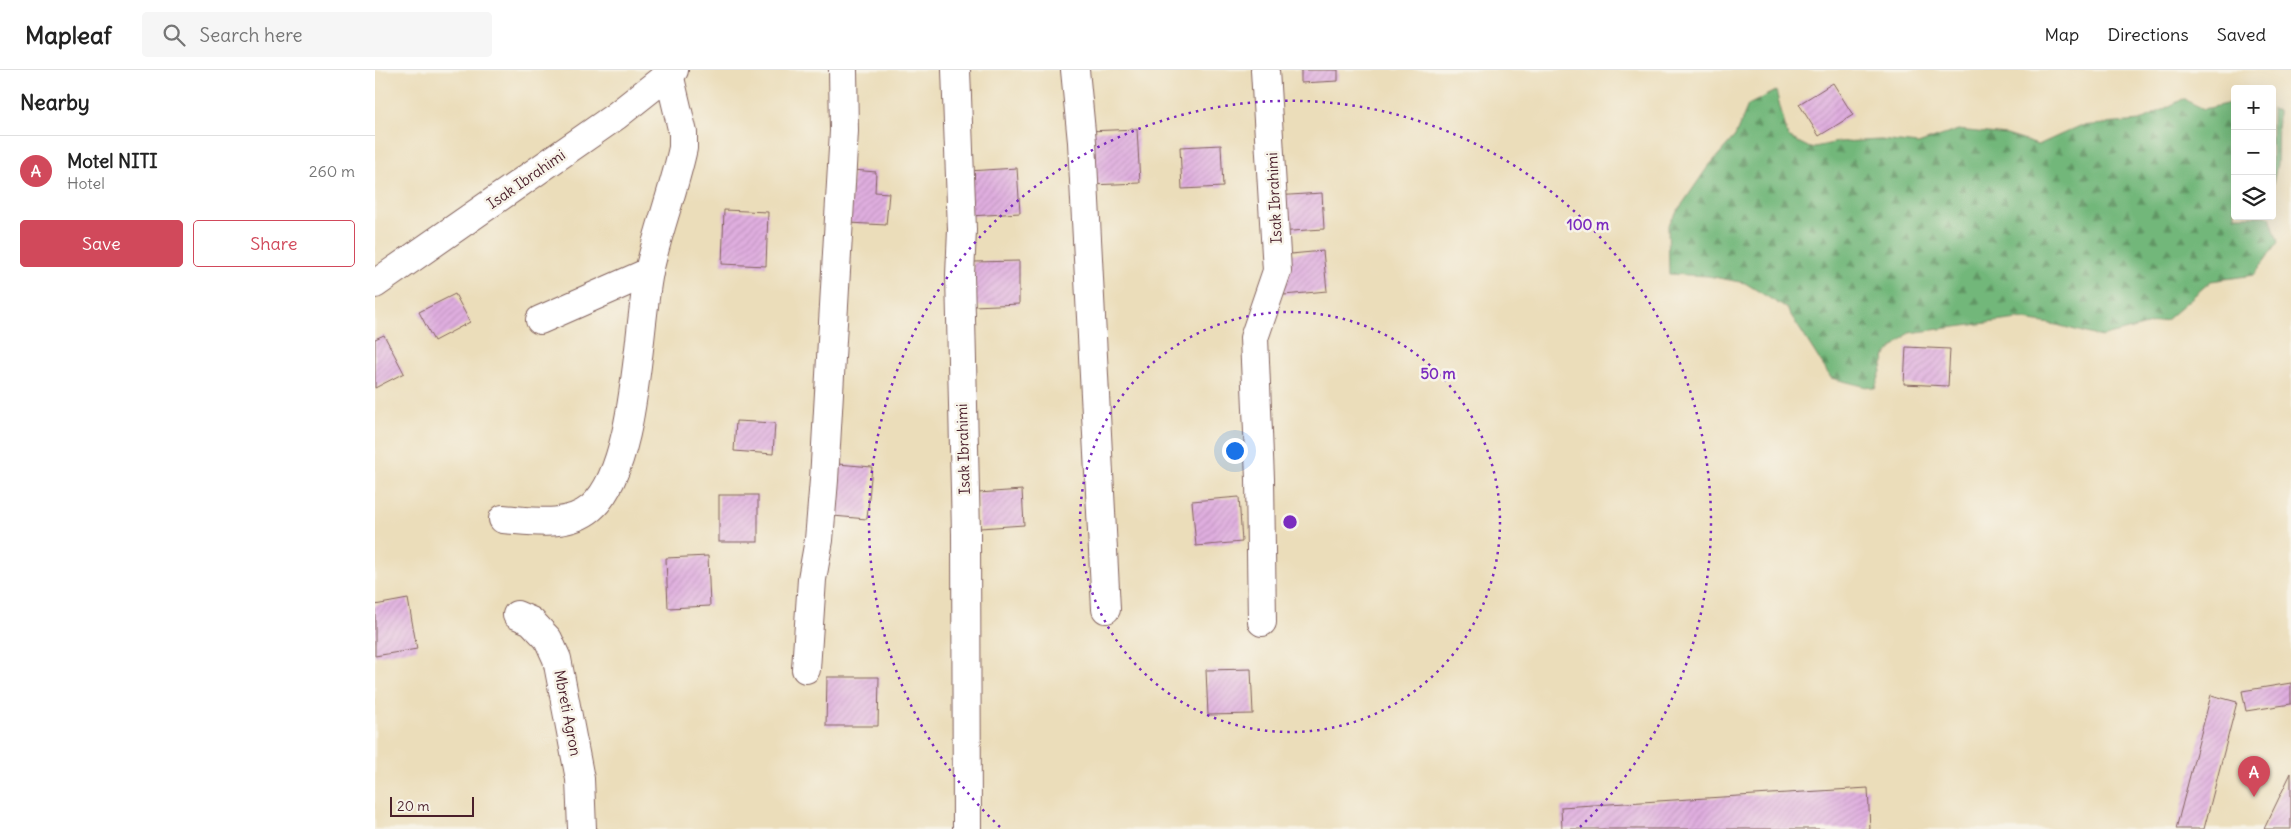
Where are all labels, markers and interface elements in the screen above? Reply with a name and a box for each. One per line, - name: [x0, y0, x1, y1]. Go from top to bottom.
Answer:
- search box: [142, 12, 492, 57]
- text: Mapleaf: [25, 20, 112, 50]
- icon: search: [160, 21, 188, 49]
- text: Search here: [200, 23, 303, 47]
- text: Map: [2044, 23, 2079, 46]
- text: Directions: [2107, 23, 2189, 46]
- text: Saved: [2217, 23, 2266, 46]
- map controls: [2231, 85, 2276, 220]
- button: +: [2231, 85, 2276, 130]
- text: Nearby: [20, 89, 90, 116]
- button: −: [2231, 130, 2276, 175]
- street label: Isak Ibrahimi: [483, 145, 569, 213]
- text: Motel NITI: [67, 149, 158, 173]
- street label: Isak Ibrahimi: [1262, 152, 1286, 244]
- text: A: [31, 161, 41, 181]
- text: 260 m: [309, 161, 355, 181]
- text: Hotel: [67, 173, 105, 193]
- button: layers: [2231, 175, 2276, 220]
- text: 100 m: [1567, 215, 1609, 234]
- button: Save: [20, 220, 183, 267]
- button: Share: [193, 220, 355, 267]
- text: 50 m: [1420, 364, 1456, 383]
- street label: Isak Ibrahimi: [952, 403, 974, 495]
- your location: [1222, 438, 1248, 464]
- centre of rings: [1281, 513, 1299, 531]
- street label: Mbreti Agron: [550, 668, 586, 758]
- pin: A: [2238, 756, 2270, 797]
- scale bar: [390, 794, 474, 817]
- text: 20 m: [397, 797, 430, 815]

